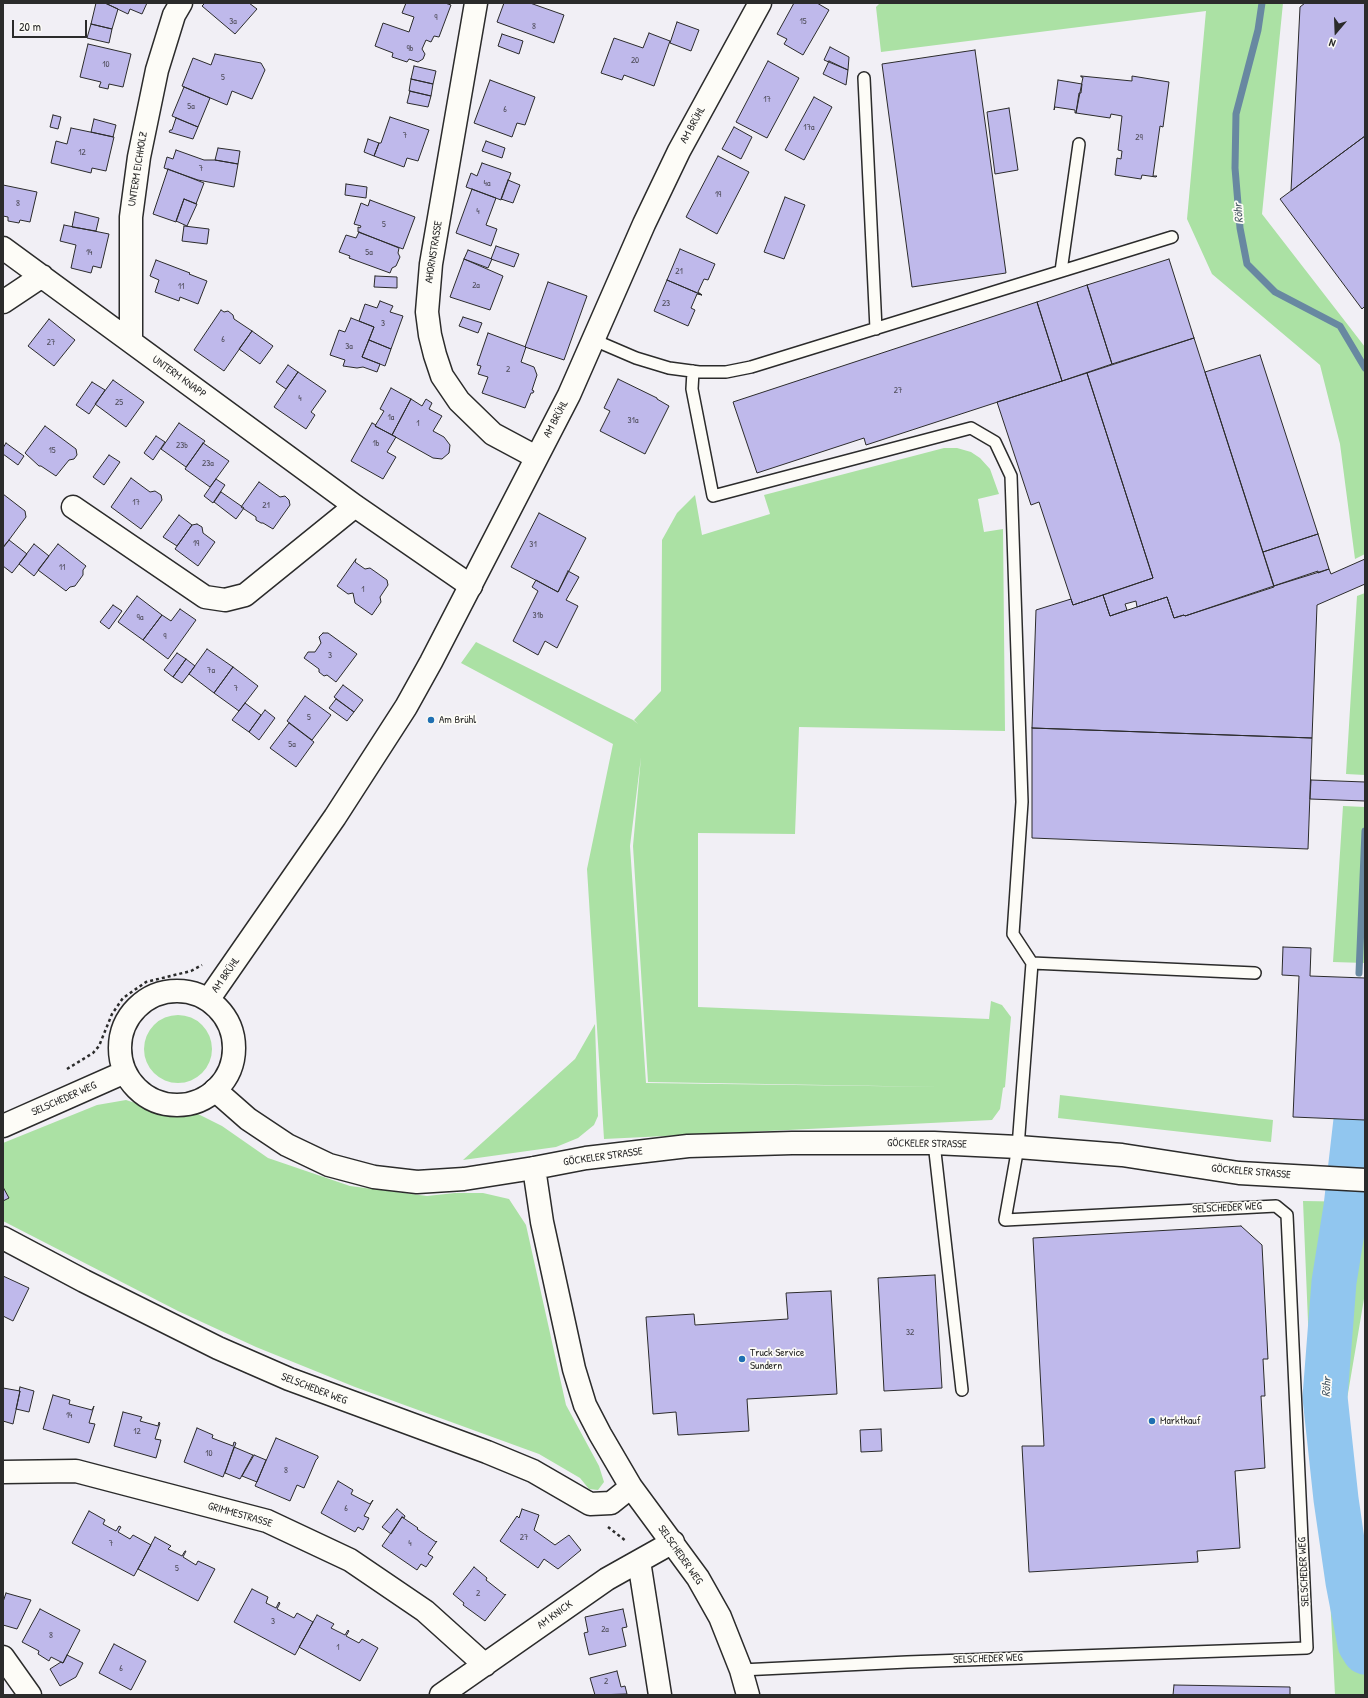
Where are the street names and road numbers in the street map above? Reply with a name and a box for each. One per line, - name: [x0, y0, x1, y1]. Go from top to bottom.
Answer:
- street label: AM BRÜHL: [677, 104, 709, 146]
- street label: UNTERM EICHHOLZ: [126, 131, 150, 207]
- street label: AHORNSTRASSE: [423, 220, 445, 284]
- street label: UNTERM KNAPP: [149, 353, 209, 401]
- street label: AM BRÜHL: [541, 398, 571, 440]
- street label: AM BRÜHL: [209, 955, 243, 995]
- street label: SELSCHEDER WEG: [30, 1079, 98, 1119]
- street label: GÖCKELER STRASSE: [887, 1137, 967, 1151]
- street label: GÖCKELER STRASSE: [562, 1145, 644, 1169]
- street label: GÖCKELER STRASSE: [1211, 1162, 1291, 1182]
- street label: SELSCHEDER WEG: [1192, 1200, 1262, 1216]
- street label: SELSCHEDER WEG: [279, 1370, 349, 1408]
- street label: GRIMMESTRASSE: [206, 1500, 274, 1530]
- street label: SELSCHEDER WEG: [655, 1523, 705, 1587]
- street label: SELSCHEDER WEG: [1296, 1537, 1312, 1607]
- street label: AM KNICK: [535, 1598, 575, 1632]
- street label: SELSCHEDER WEG: [953, 1651, 1023, 1667]

